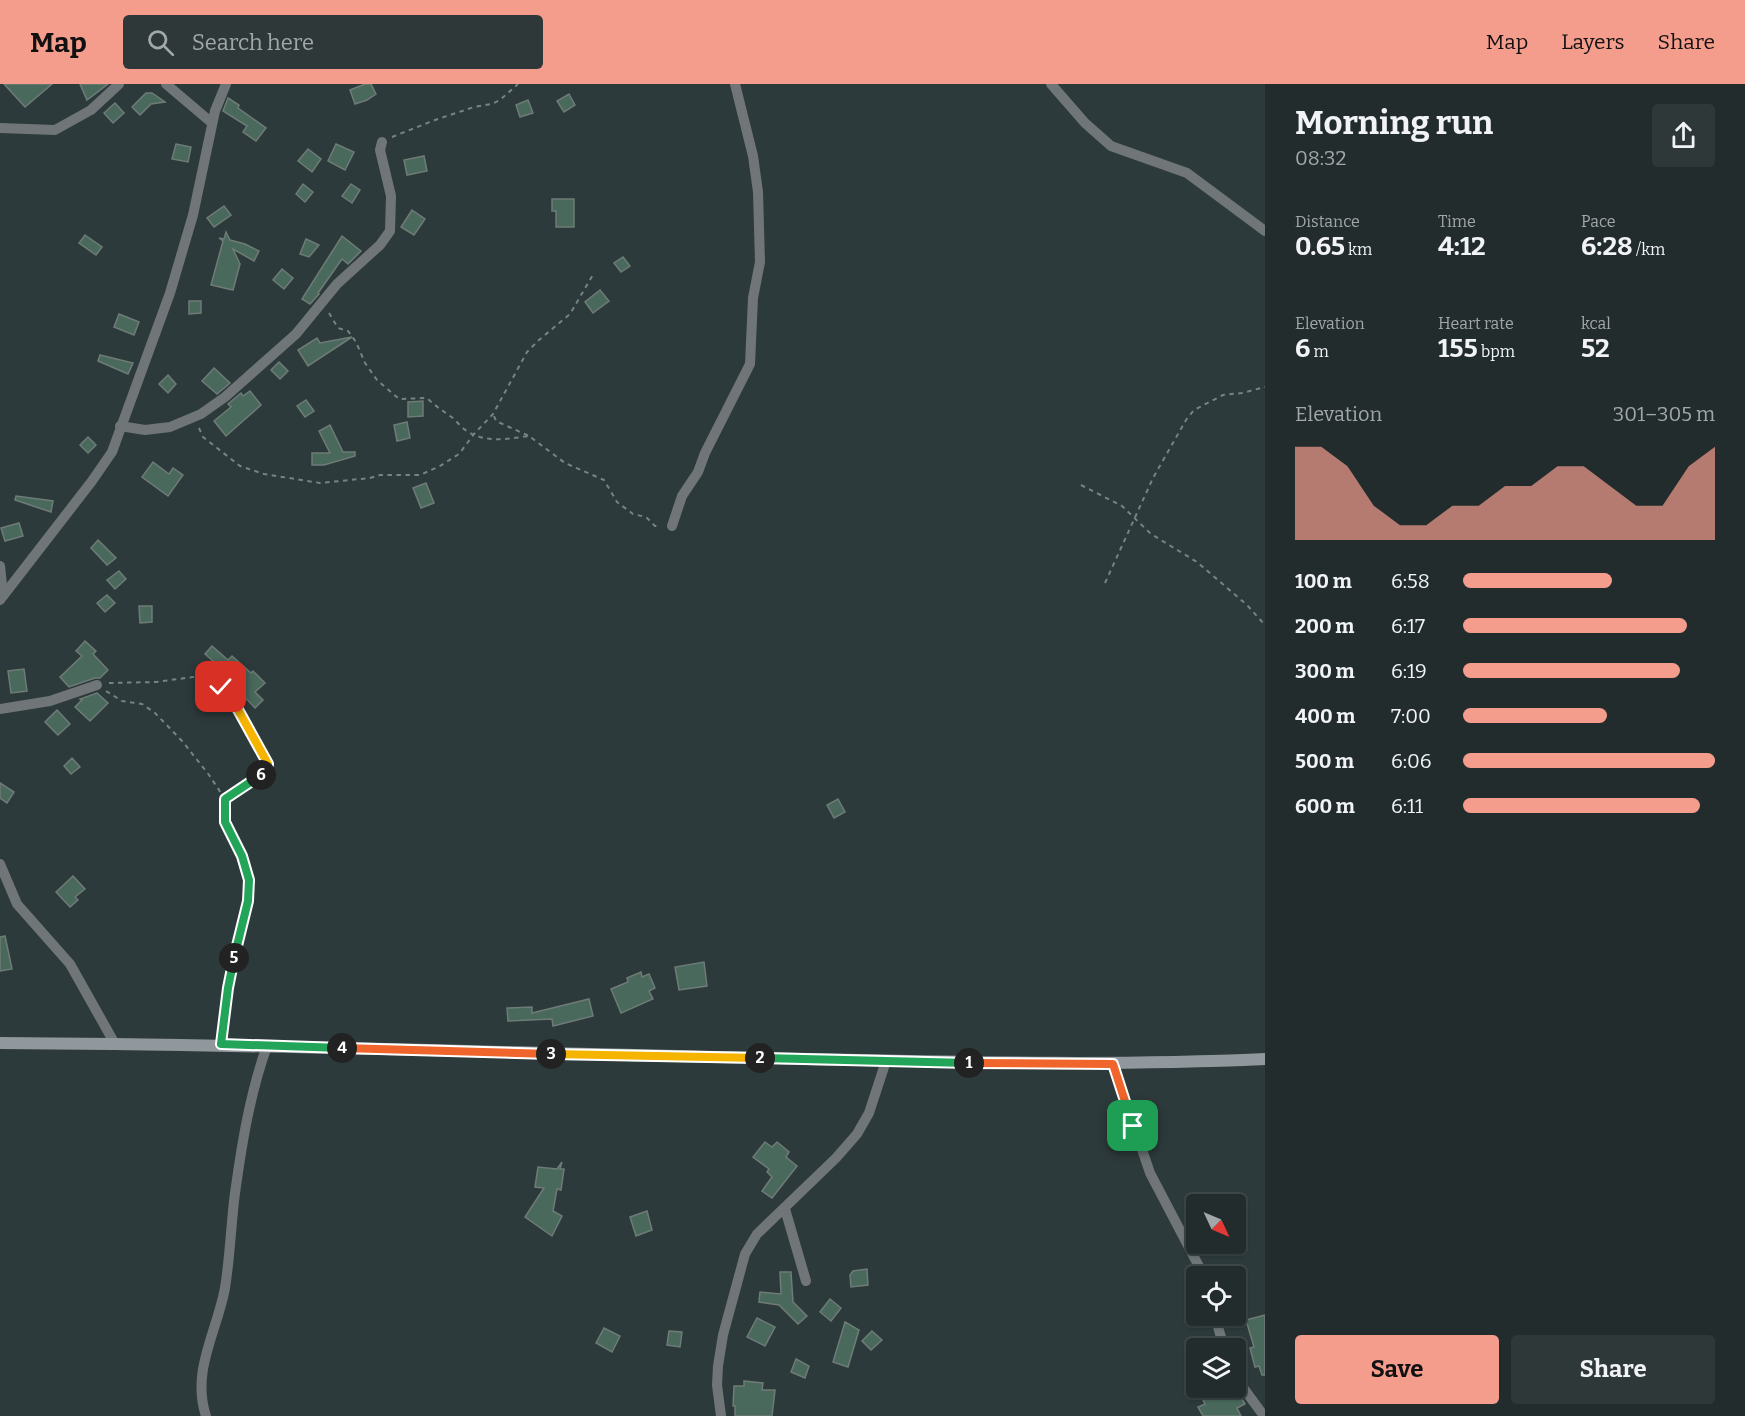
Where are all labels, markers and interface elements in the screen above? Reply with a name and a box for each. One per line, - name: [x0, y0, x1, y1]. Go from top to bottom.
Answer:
- search box: [123, 15, 543, 69]
- text: Map: [30, 26, 87, 59]
- icon: search: [144, 26, 177, 59]
- text: Search here: [192, 29, 314, 56]
- text: Map: [1486, 29, 1528, 55]
- text: Layers: [1561, 29, 1625, 55]
- text: Share: [1658, 29, 1715, 55]
- text: Morning run: [1295, 103, 1493, 143]
- button: share: [1652, 104, 1715, 167]
- text: 08:32: [1295, 146, 1346, 170]
- text: Distance: [1295, 212, 1360, 231]
- text: Time: [1438, 212, 1476, 231]
- text: Pace: [1581, 212, 1616, 231]
- text: 0.65: [1295, 231, 1345, 262]
- text: 4:12: [1438, 231, 1486, 262]
- text: 6:28: [1581, 231, 1633, 262]
- text: km: [1345, 240, 1372, 259]
- text: /km: [1633, 240, 1665, 259]
- text: Elevation: [1295, 314, 1365, 333]
- text: Heart rate: [1438, 314, 1514, 333]
- text: kcal: [1581, 314, 1611, 333]
- text: 6: [1295, 333, 1310, 364]
- text: 155: [1438, 333, 1478, 364]
- text: 52: [1581, 333, 1610, 364]
- text: m: [1310, 342, 1329, 361]
- text: bpm: [1478, 342, 1515, 361]
- text: Elevation: [1295, 402, 1382, 426]
- text: 301–305 m: [1613, 402, 1715, 426]
- text: 100 m: [1295, 569, 1352, 593]
- text: 6:58: [1391, 569, 1430, 593]
- text: 200 m: [1295, 614, 1354, 638]
- text: 6:17: [1391, 614, 1425, 638]
- text: 300 m: [1295, 659, 1355, 683]
- text: 6:19: [1391, 659, 1427, 683]
- pin: [195, 661, 246, 712]
- icon: check: [204, 670, 237, 703]
- text: 400 m: [1295, 704, 1355, 728]
- text: 7:00: [1391, 704, 1431, 728]
- text: 500 m: [1295, 749, 1354, 773]
- text: 6:06: [1391, 749, 1432, 773]
- pin: 6: [246, 760, 276, 790]
- text: 6: [256, 765, 266, 784]
- text: 600 m: [1295, 794, 1355, 818]
- text: 6:11: [1391, 794, 1423, 818]
- pin: 5: [219, 943, 249, 973]
- text: 5: [230, 948, 238, 967]
- pin: 4: [327, 1033, 357, 1063]
- text: 4: [337, 1038, 347, 1057]
- pin: 3: [536, 1039, 566, 1069]
- pin: 2: [745, 1043, 775, 1073]
- text: 3: [546, 1044, 556, 1063]
- text: 2: [755, 1048, 765, 1067]
- pin: 1: [954, 1048, 984, 1078]
- text: 1: [966, 1053, 972, 1072]
- pin: [1107, 1100, 1158, 1151]
- icon: arrive: [1116, 1109, 1149, 1142]
- north arrow: [1186, 1194, 1246, 1254]
- map controls: [1186, 1194, 1246, 1398]
- button: locate: [1186, 1266, 1246, 1326]
- button: Save: [1295, 1335, 1499, 1404]
- button: Share: [1511, 1335, 1715, 1404]
- button: layers: [1186, 1338, 1246, 1398]

